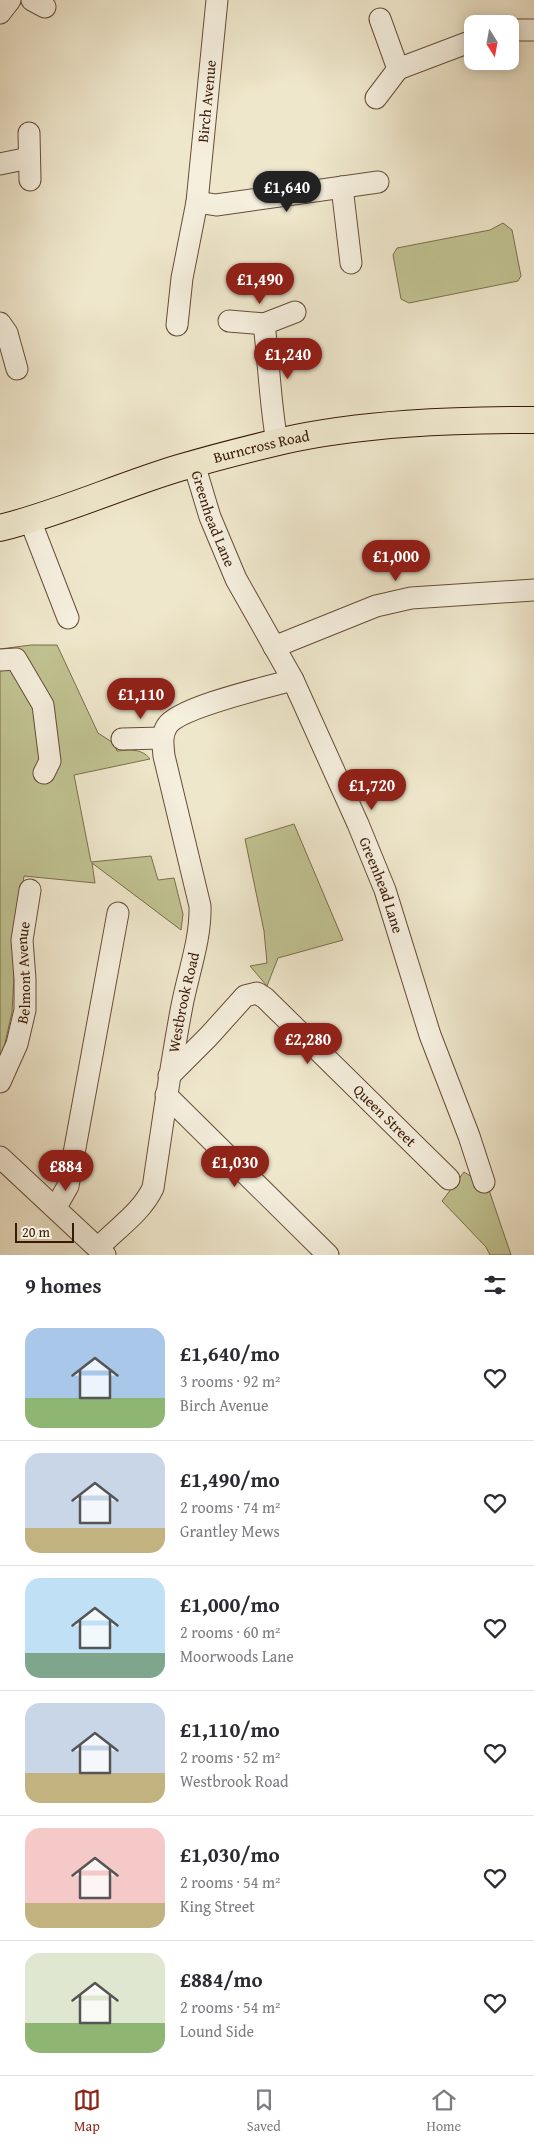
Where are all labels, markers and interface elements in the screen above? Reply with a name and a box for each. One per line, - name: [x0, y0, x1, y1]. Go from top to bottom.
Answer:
- north arrow: [464, 15, 519, 70]
- map controls: [464, 15, 519, 70]
- street label: Birch Avenue: [192, 59, 221, 144]
- pin: £1,640: [246, 170, 328, 213]
- text: £1,640: [264, 175, 310, 199]
- pin: £1,490: [219, 262, 301, 305]
- text: £1,490: [237, 267, 283, 291]
- pin: £1,240: [247, 338, 329, 380]
- text: £1,240: [265, 342, 311, 366]
- street label: Burncross Road: [211, 425, 311, 468]
- street label: Greenhead Lane: [187, 468, 241, 570]
- pin: £1,000: [355, 540, 437, 582]
- text: £1,000: [373, 544, 419, 568]
- pin: £1,110: [100, 678, 182, 720]
- text: £1,110: [118, 682, 164, 706]
- pin: £1,720: [331, 768, 413, 811]
- text: £1,720: [349, 773, 395, 797]
- street label: Greenhead Lane: [354, 834, 409, 936]
- street label: Belmont Avenue: [11, 920, 35, 1026]
- street label: Westbrook Road: [163, 950, 204, 1054]
- pin: £2,280: [267, 1022, 349, 1065]
- text: £2,280: [285, 1027, 331, 1051]
- street label: Queen Street: [349, 1079, 422, 1152]
- pin: £1,030: [194, 1146, 276, 1188]
- pin: £884: [36, 1150, 96, 1192]
- text: £1,030: [212, 1150, 258, 1174]
- text: £884: [49, 1154, 83, 1178]
- scale bar: [15, 1220, 74, 1243]
- text: 20 m: [22, 1222, 50, 1242]
- text: 9 homes: [25, 1270, 101, 1301]
- icon: filters: [481, 1271, 509, 1299]
- text: £1,640/mo: [180, 1338, 280, 1369]
- icon: home: [65, 1348, 125, 1408]
- icon: heart: [481, 1364, 509, 1392]
- text: 3 rooms · 92 m²: [180, 1369, 280, 1393]
- text: Birch Avenue: [180, 1393, 268, 1417]
- text: £1,490/mo: [180, 1464, 280, 1495]
- icon: home: [65, 1473, 125, 1533]
- icon: heart: [481, 1489, 509, 1517]
- text: 2 rooms · 74 m²: [180, 1495, 280, 1519]
- text: Grantley Mews: [180, 1519, 280, 1543]
- text: £1,000/mo: [180, 1589, 280, 1620]
- icon: home: [65, 1598, 125, 1658]
- icon: heart: [481, 1614, 509, 1642]
- text: 2 rooms · 60 m²: [180, 1620, 280, 1644]
- text: Moorwoods Lane: [180, 1644, 294, 1668]
- text: £1,110/mo: [180, 1714, 280, 1745]
- icon: home: [65, 1723, 125, 1783]
- icon: heart: [481, 1739, 509, 1767]
- text: 2 rooms · 52 m²: [180, 1745, 280, 1769]
- text: Westbrook Road: [180, 1769, 289, 1793]
- text: £1,030/mo: [180, 1839, 280, 1870]
- icon: home: [65, 1848, 125, 1908]
- icon: heart: [481, 1864, 509, 1892]
- text: 2 rooms · 54 m²: [180, 1870, 280, 1894]
- text: King Street: [180, 1894, 255, 1918]
- text: £884/mo: [180, 1964, 263, 1995]
- icon: home: [65, 1973, 125, 2033]
- icon: heart: [481, 1989, 509, 2017]
- text: 2 rooms · 54 m²: [180, 1995, 280, 2019]
- text: Lound Side: [180, 2019, 254, 2043]
- tab: Map: [73, 2086, 101, 2136]
- tab: Saved: [247, 2086, 281, 2136]
- tab: Home: [427, 2086, 461, 2136]

